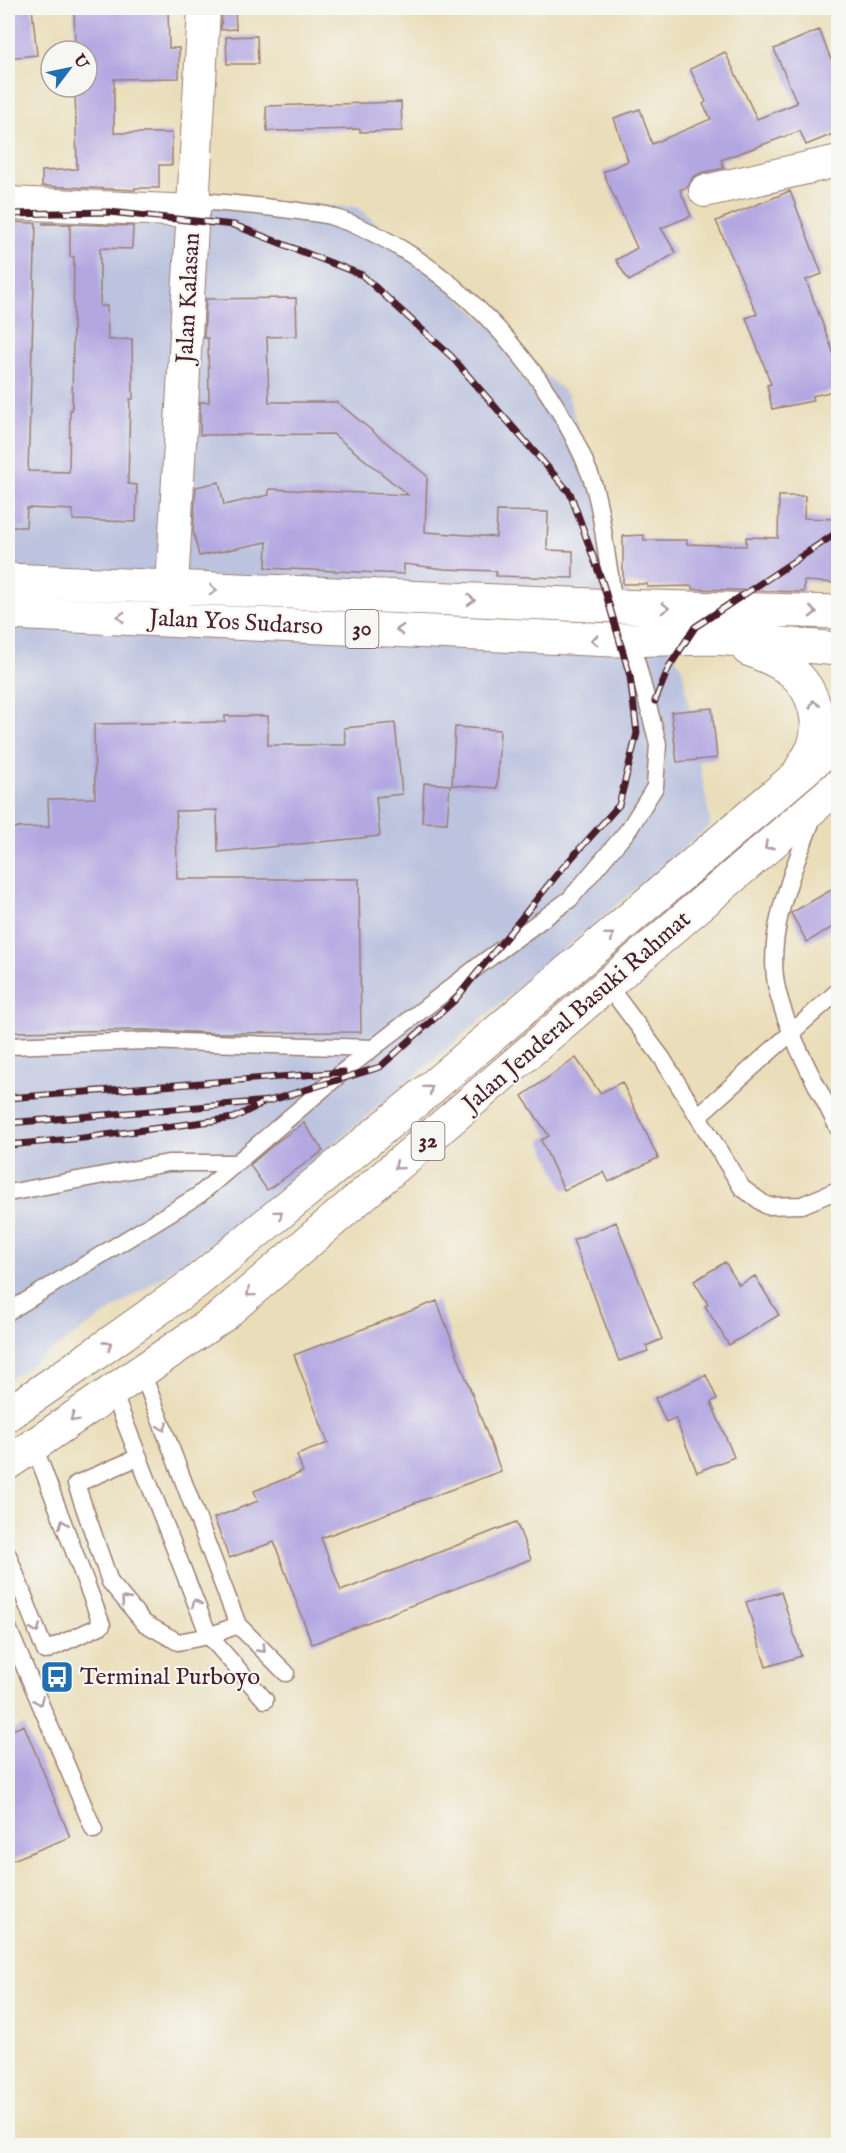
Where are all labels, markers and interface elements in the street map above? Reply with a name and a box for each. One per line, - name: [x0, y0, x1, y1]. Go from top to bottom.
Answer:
- north arrow: [39, 39, 99, 99]
- text: U: [67, 50, 92, 74]
- street label: Jalan Kalasan: [170, 232, 208, 367]
- one-way arrow: [208, 584, 217, 596]
- one-way arrow: [466, 594, 475, 606]
- one-way arrow: [661, 601, 670, 614]
- street label: Jalan Yos Sudarso: [145, 603, 324, 643]
- one-way arrow: [808, 606, 817, 618]
- road number: 30: [346, 610, 378, 648]
- one-way arrow: [117, 611, 126, 624]
- one-way arrow: [395, 624, 404, 637]
- one-way arrow: [590, 633, 599, 646]
- one-way arrow: [808, 699, 821, 709]
- one-way arrow: [764, 839, 775, 850]
- street label: Jalan Jenderal Basuki Rahmat: [454, 904, 698, 1122]
- one-way arrow: [603, 932, 614, 943]
- one-way arrow: [422, 1086, 433, 1097]
- road number: 32: [412, 1122, 444, 1160]
- one-way arrow: [394, 1159, 405, 1170]
- one-way arrow: [272, 1210, 283, 1221]
- one-way arrow: [246, 1286, 257, 1297]
- one-way arrow: [101, 1341, 112, 1352]
- one-way arrow: [70, 1411, 81, 1422]
- one-way arrow: [156, 1421, 168, 1432]
- one-way arrow: [58, 1519, 71, 1530]
- one-way arrow: [122, 1596, 133, 1607]
- one-way arrow: [191, 1598, 203, 1609]
- one-way arrow: [29, 1623, 42, 1634]
- one-way arrow: [255, 1642, 266, 1652]
- bus stop icon: Terminal Purboyo: [39, 1659, 75, 1695]
- place label: Terminal Purboyo: [80, 1662, 260, 1693]
- one-way arrow: [32, 1695, 44, 1706]

